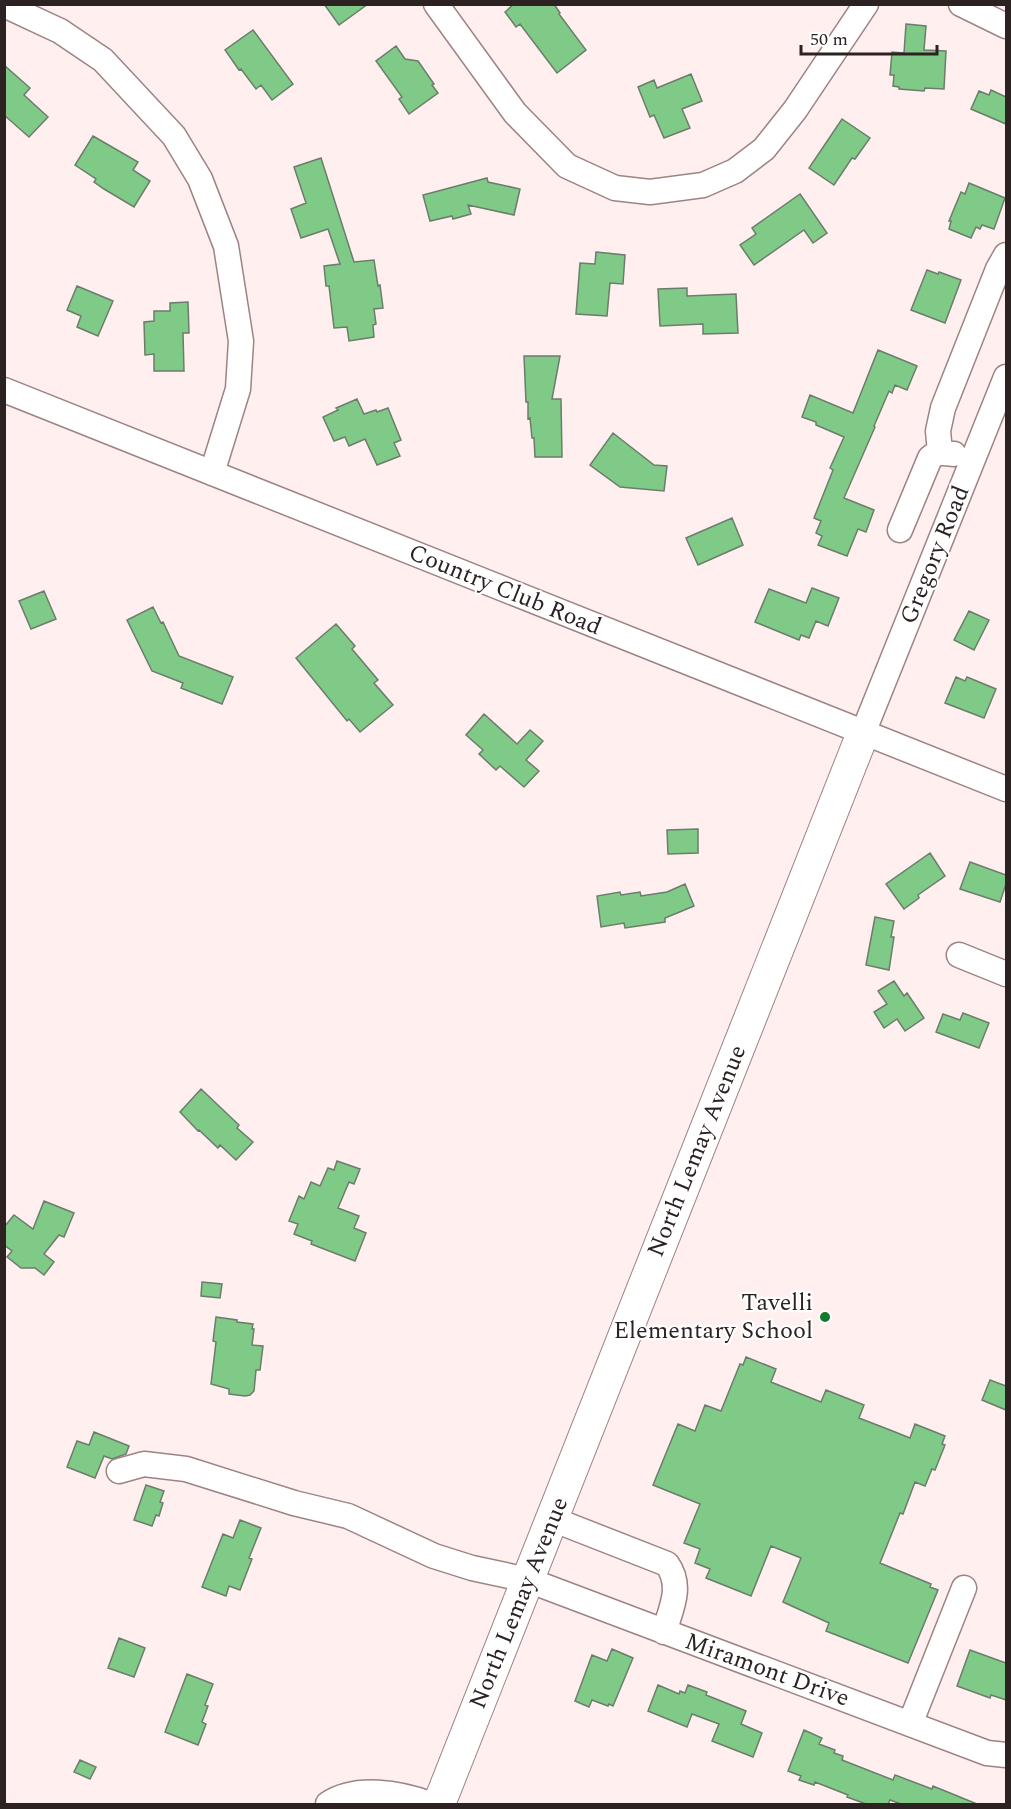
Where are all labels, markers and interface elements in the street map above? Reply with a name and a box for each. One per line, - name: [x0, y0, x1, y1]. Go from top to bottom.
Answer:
- scale bar: [801, 18, 938, 56]
- text: 50 m: [810, 26, 848, 53]
- street label: Gregory Road: [891, 480, 979, 630]
- street label: Country Club Road: [403, 535, 607, 645]
- street label: North Lemay Avenue: [638, 1040, 756, 1262]
- place label: Tavelli Elementary School: [613, 1285, 813, 1349]
- marker: Tavelli Elementary School: [818, 1310, 832, 1324]
- street label: North Lemay Avenue: [460, 1492, 578, 1714]
- street label: Miramont Drive: [680, 1624, 854, 1716]

